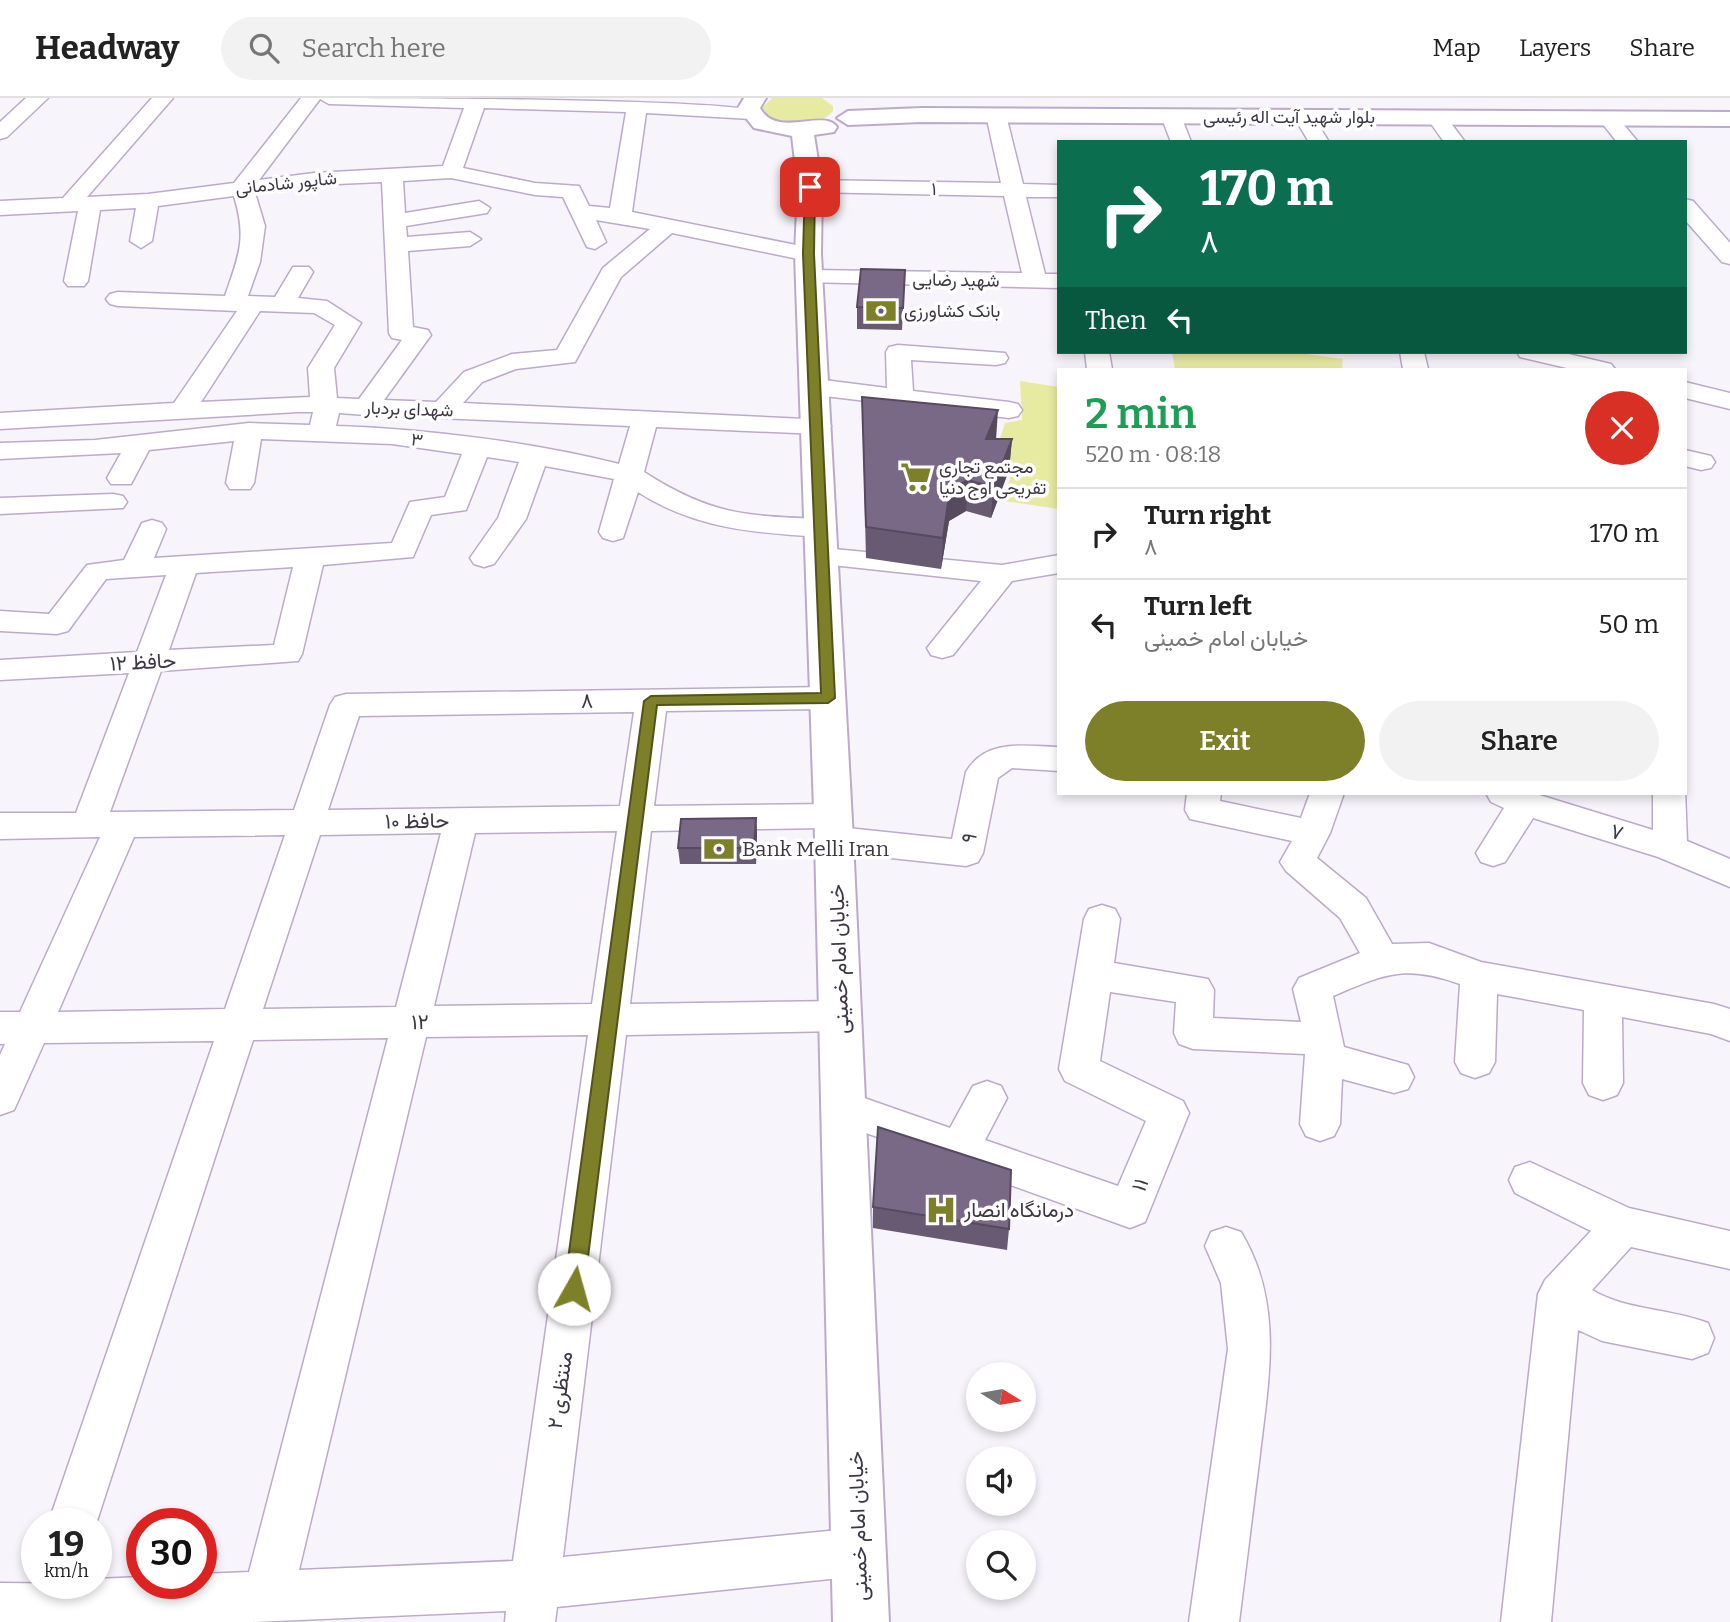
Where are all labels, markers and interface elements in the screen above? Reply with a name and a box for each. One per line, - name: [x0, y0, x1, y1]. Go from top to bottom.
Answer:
- search box: [221, 17, 711, 80]
- text: Headway: [35, 28, 179, 68]
- icon: search: [245, 29, 283, 67]
- text: Search here: [301, 33, 446, 64]
- text: Map: [1433, 34, 1481, 62]
- text: Layers: [1519, 34, 1591, 62]
- text: Share: [1629, 34, 1695, 62]
- street label: بلوار شهید آیت اله رئیسی: [1203, 106, 1375, 128]
- pin: [780, 157, 840, 217]
- text: 170 m: [1200, 159, 1333, 218]
- street label: شاپور شادمانی: [234, 167, 338, 200]
- icon: arrive: [791, 168, 829, 206]
- icon: right: [1085, 168, 1176, 259]
- street label: ۱: [931, 178, 937, 200]
- text: ۸: [1200, 222, 1219, 260]
- street label: شهید رضایی: [912, 268, 1000, 292]
- bank icon: بانک کشاورزی: [864, 294, 898, 328]
- place label: بانک کشاورزی: [904, 300, 1000, 322]
- icon: left: [1161, 301, 1199, 339]
- text: Then: [1085, 305, 1147, 336]
- text: 2 min: [1085, 389, 1196, 439]
- button: close: [1585, 391, 1659, 465]
- street label: شهدای بردبار: [363, 396, 454, 422]
- street label: ۳: [410, 428, 424, 452]
- text: 520 m · 08:18: [1085, 440, 1221, 468]
- place label: مجتمع تجاری تفریحی اوج دنیا: [939, 456, 1046, 500]
- supermarket icon: مجتمع تجاری تفریحی اوج دنیا: [899, 460, 933, 494]
- text: Turn right: [1144, 500, 1271, 531]
- icon: right: [1085, 515, 1123, 553]
- text: 170 m: [1589, 518, 1659, 549]
- text: ۸: [1144, 533, 1158, 561]
- text: Turn left: [1144, 591, 1252, 622]
- icon: left: [1085, 606, 1123, 644]
- text: 50 m: [1598, 609, 1659, 640]
- text: خیابان امام خمینی: [1144, 624, 1308, 652]
- street label: حافظ ۱۲: [109, 647, 177, 677]
- street label: ۸: [581, 688, 593, 714]
- button: Exit: [1085, 701, 1365, 781]
- button: Share: [1379, 701, 1659, 781]
- street label: حافظ ۱۰: [385, 807, 449, 835]
- street label: ۷: [1607, 818, 1627, 846]
- street label: ۹: [955, 830, 983, 846]
- bank icon: Bank Melli Iran: [702, 832, 736, 866]
- place label: Bank Melli Iran: [742, 836, 889, 862]
- street label: خیابان امام خمینی: [823, 884, 856, 1034]
- street label: ۱۲: [411, 1009, 429, 1035]
- street label: ۱۱: [1126, 1175, 1154, 1195]
- hospital icon: درمانگاه انصار: [924, 1193, 958, 1227]
- place label: درمانگاه انصار: [963, 1197, 1074, 1223]
- position arrow: [537, 1252, 611, 1326]
- street label: منتظری ۲: [542, 1350, 578, 1430]
- north arrow: [966, 1362, 1036, 1432]
- map controls: [966, 1362, 1036, 1600]
- button: sound: [966, 1446, 1036, 1516]
- street label: خیابان امام خمینی: [842, 1451, 875, 1601]
- speed limit sign: 30: [126, 1508, 217, 1599]
- text: 19: [49, 1523, 84, 1565]
- button: search: [966, 1530, 1036, 1600]
- text: km/h: [44, 1560, 89, 1582]

